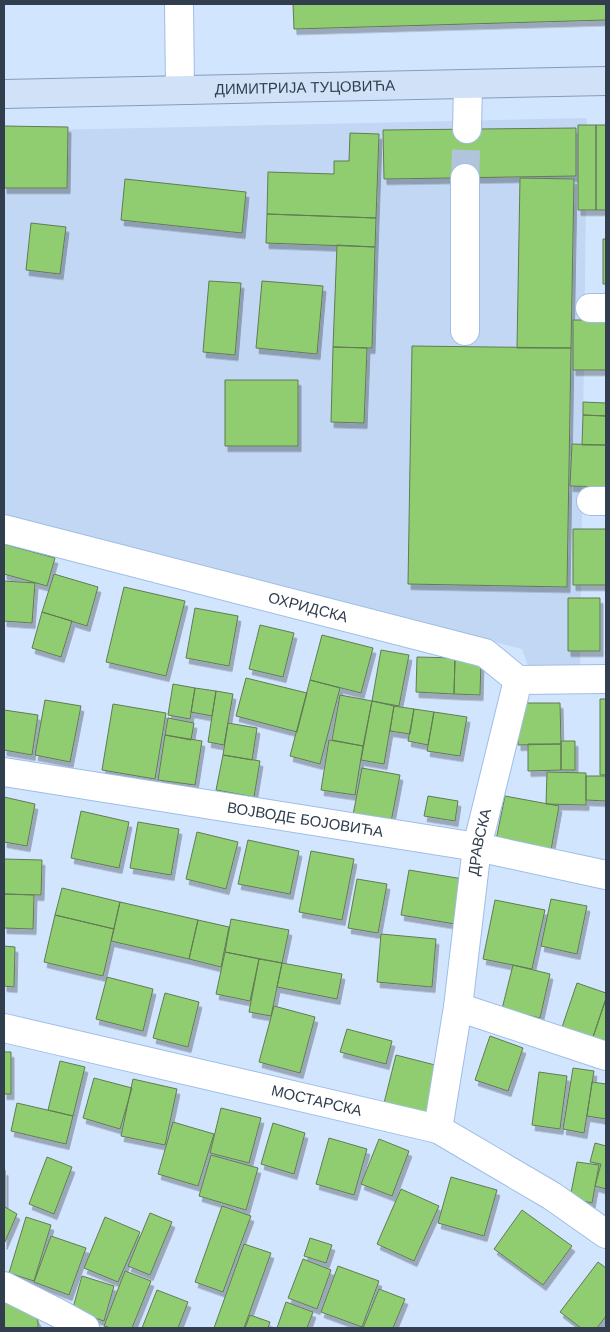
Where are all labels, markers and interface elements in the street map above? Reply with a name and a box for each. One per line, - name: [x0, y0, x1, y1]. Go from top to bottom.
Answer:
- street label: ДИМИТРИЈА ТУЦОВИЋА: [214, 77, 395, 97]
- street label: ОХРИДСКА: [267, 588, 350, 625]
- street label: ВОЈВОДЕ БОЈОВИЋА: [226, 798, 385, 840]
- street label: ДРАВСКА: [465, 807, 494, 877]
- street label: МОСТАРСКА: [270, 1081, 364, 1119]

